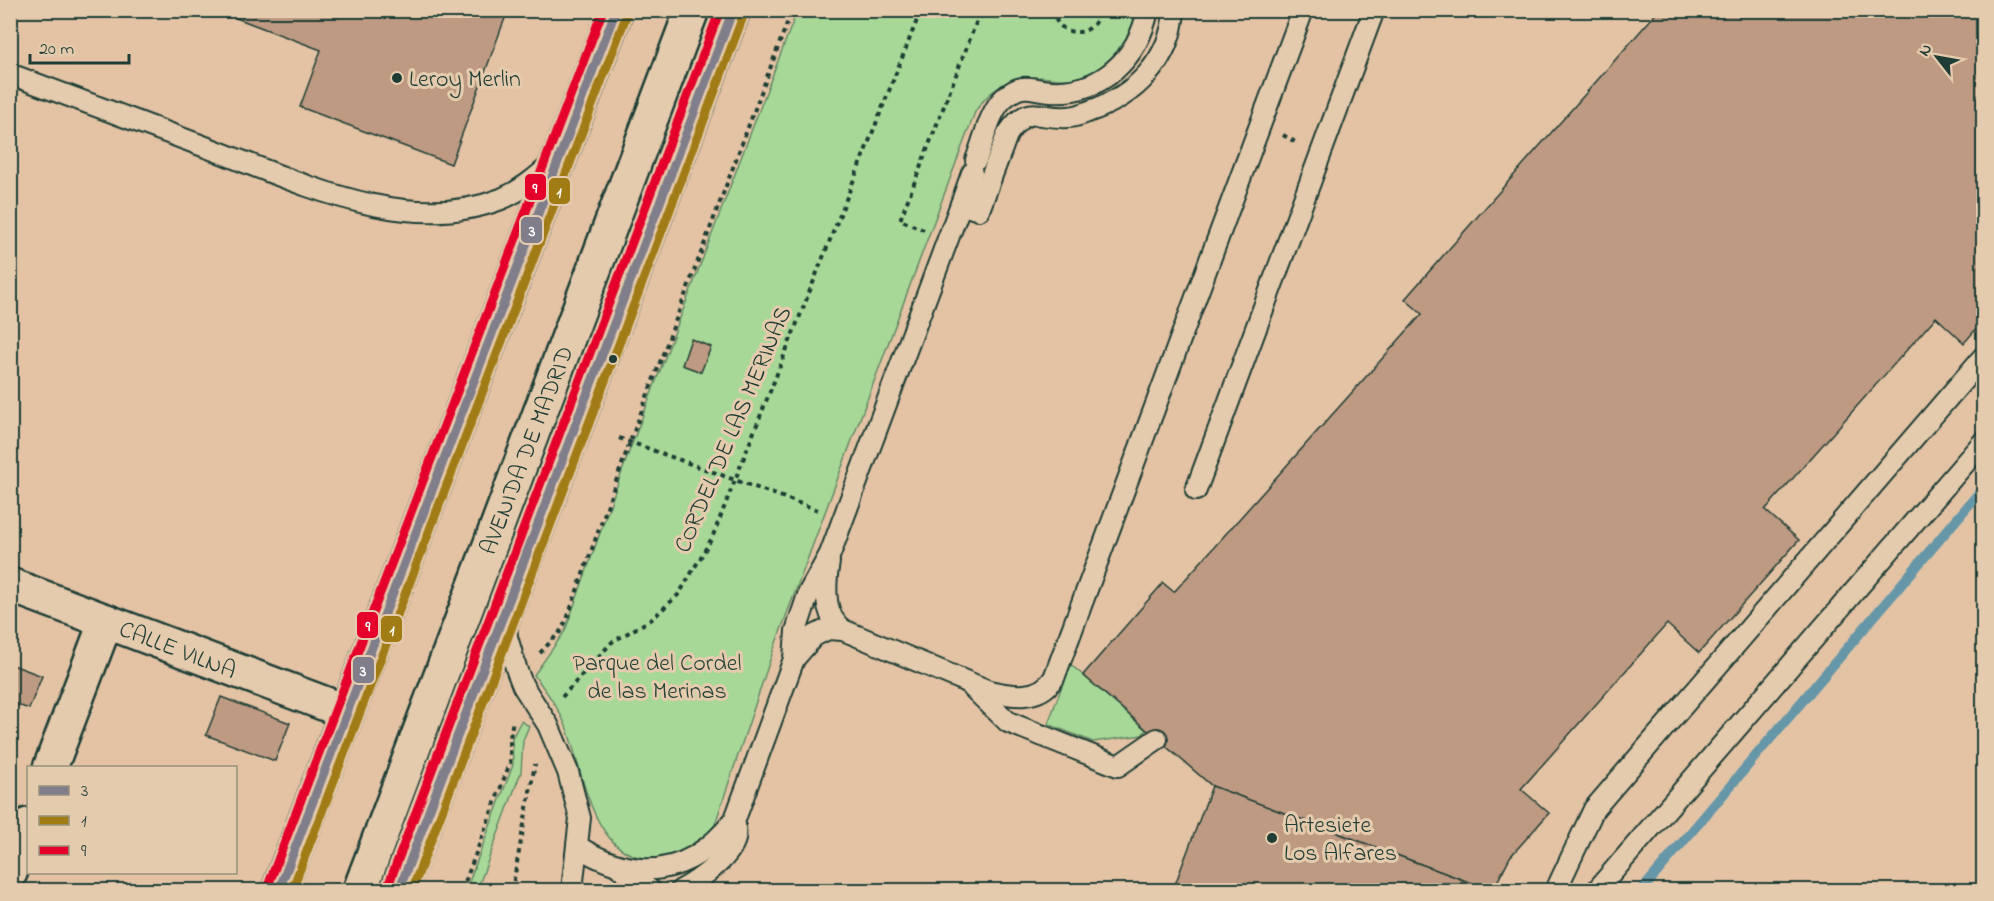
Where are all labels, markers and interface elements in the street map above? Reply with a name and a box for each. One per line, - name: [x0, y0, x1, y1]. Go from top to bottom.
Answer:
- scale bar: [30, 27, 129, 65]
- north arrow: [1907, 27, 1967, 87]
- text: 20 m: [39, 37, 74, 63]
- text: N: [1913, 39, 1939, 61]
- place label: Leroy Merlin: [409, 63, 521, 99]
- marker: Leroy Merlin: [390, 71, 404, 85]
- line badge: 9: [524, 173, 547, 201]
- text: 9: [532, 177, 538, 201]
- line badge: 1: [548, 177, 571, 205]
- text: 1: [556, 181, 562, 205]
- line badge: 3: [520, 216, 543, 244]
- text: 3: [528, 220, 536, 244]
- street label: CORDEL DE LAS MERINAS: [666, 301, 802, 559]
- street label: AVENIDA DE MADRID: [472, 341, 584, 560]
- unlabelled marker: [607, 353, 619, 365]
- line badge: 9: [356, 611, 379, 639]
- street label: CALLE VILNA: [113, 613, 241, 690]
- text: 9: [365, 615, 371, 639]
- line badge: 1: [380, 615, 403, 643]
- text: 1: [389, 619, 395, 643]
- park label: Parque del Cordel de las Merinas: [573, 647, 741, 710]
- line badge: 3: [352, 656, 375, 684]
- text: 3: [359, 660, 367, 684]
- legend: [27, 766, 237, 874]
- text: 3: [81, 779, 88, 805]
- text: 1: [81, 809, 87, 835]
- place label: Artesiete Los Alfares: [1284, 809, 1397, 872]
- marker: Artesiete Los Alfares: [1265, 831, 1279, 845]
- text: 9: [81, 839, 87, 865]

